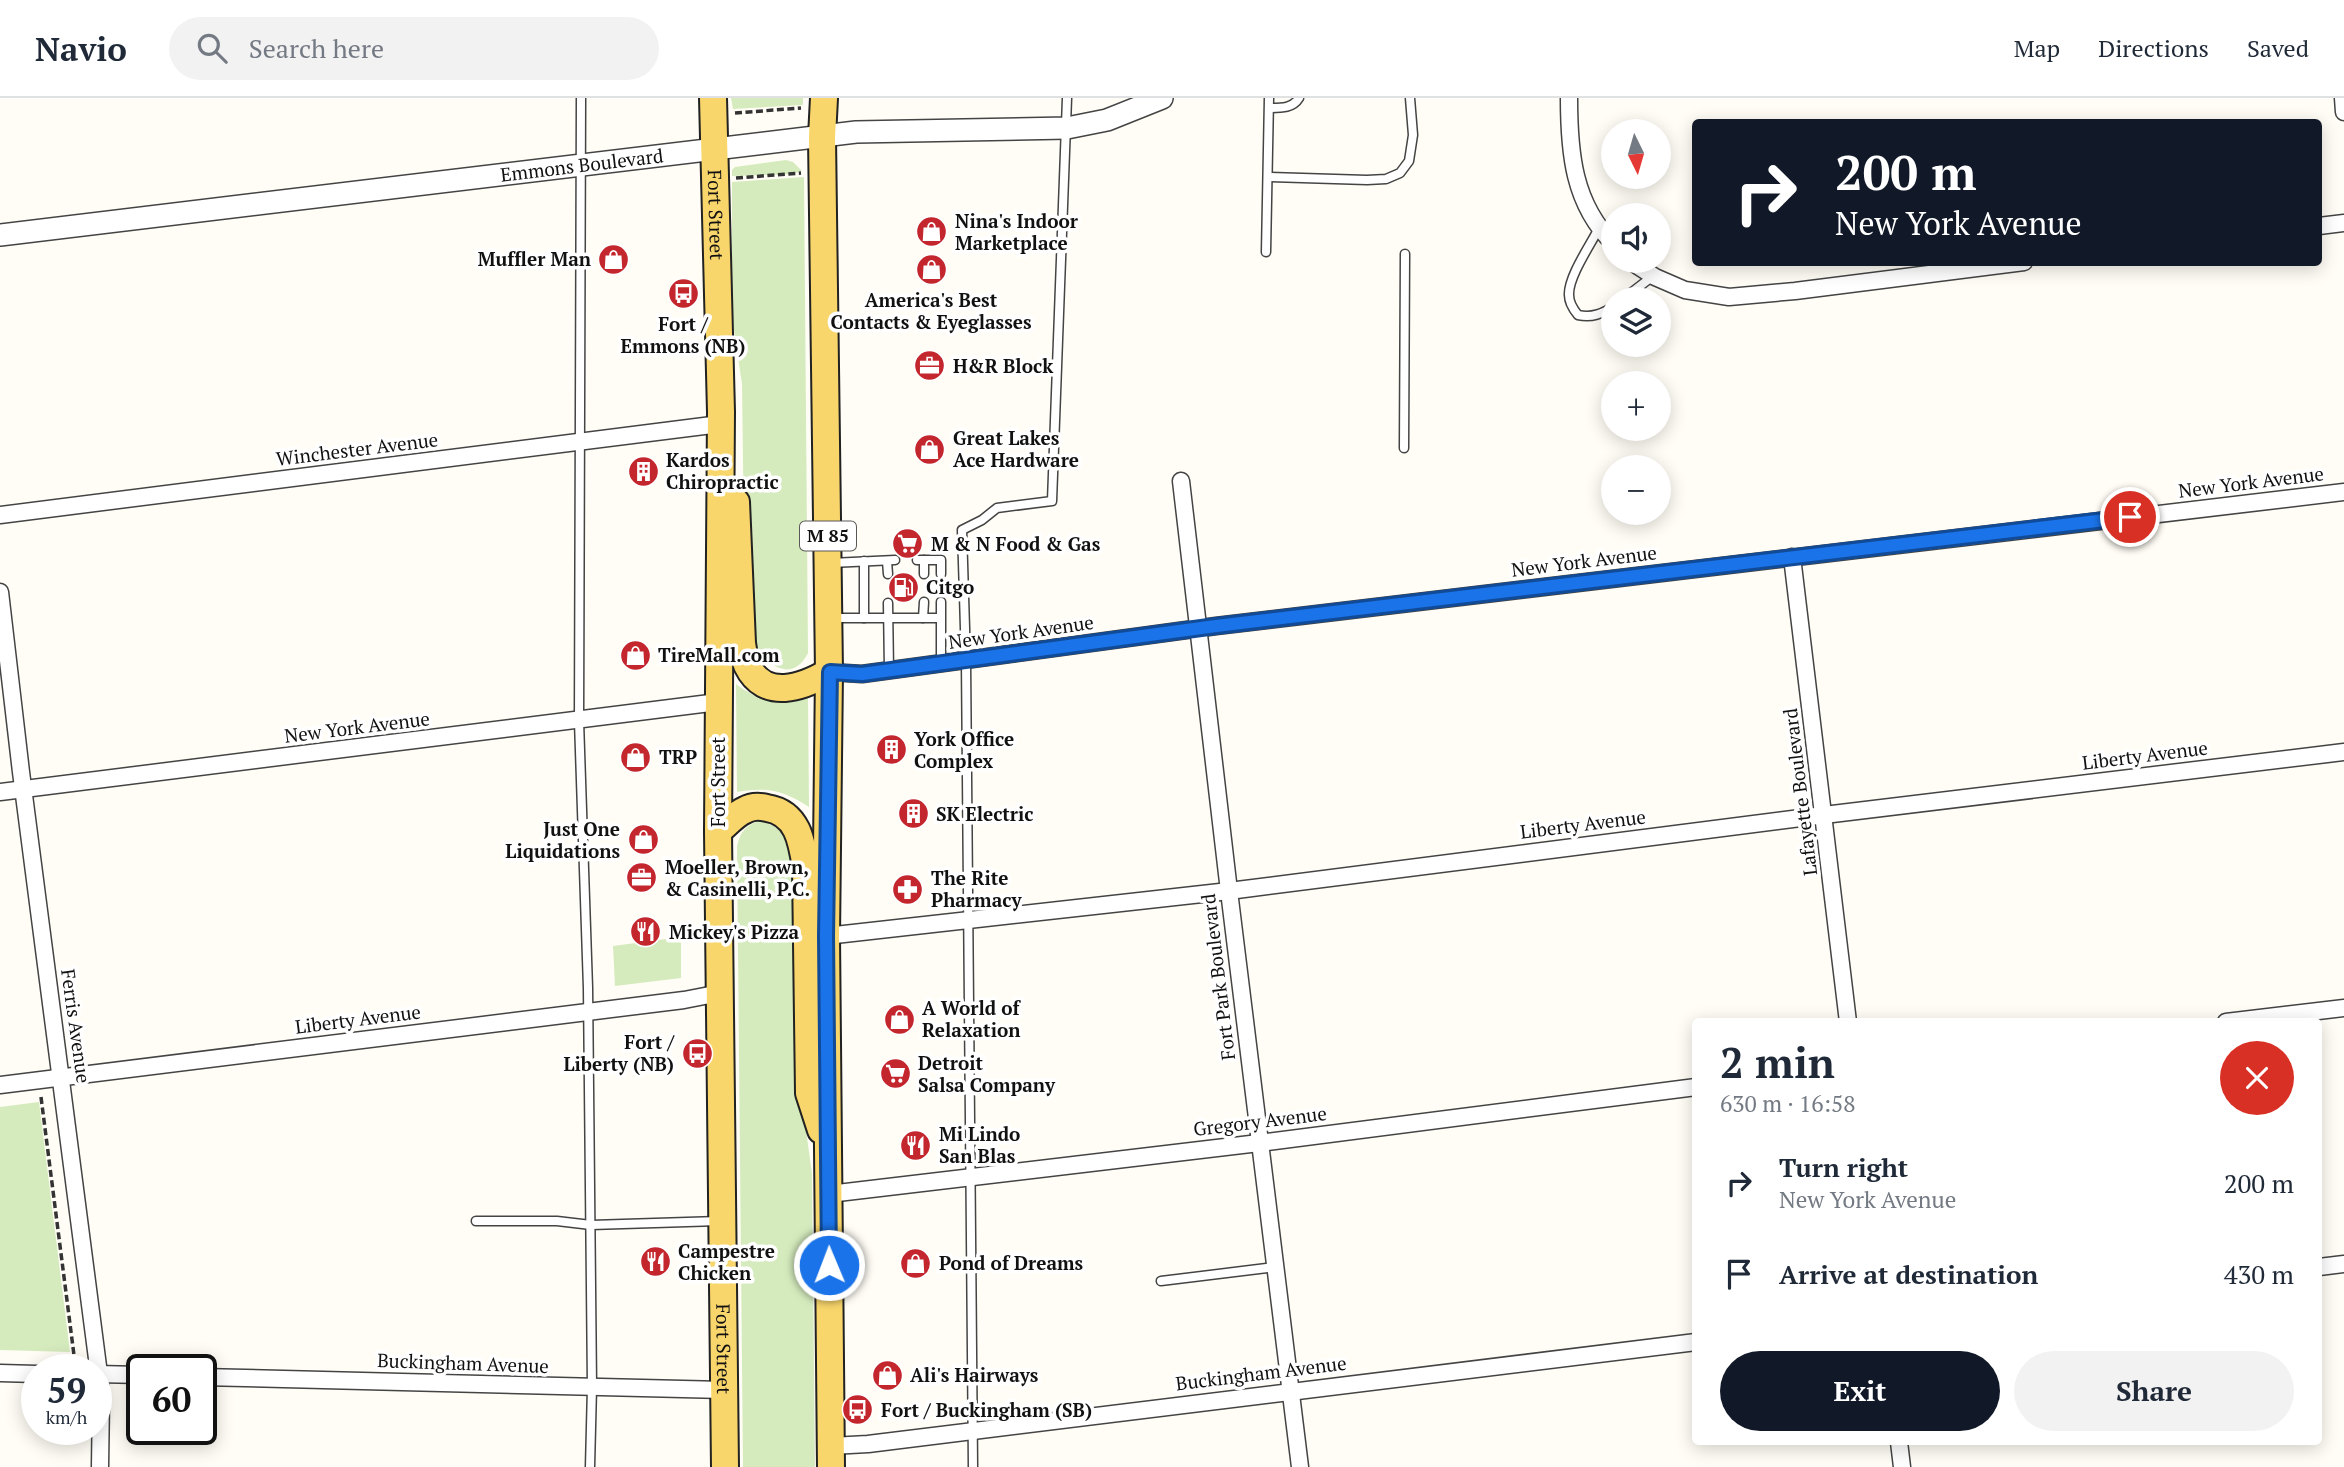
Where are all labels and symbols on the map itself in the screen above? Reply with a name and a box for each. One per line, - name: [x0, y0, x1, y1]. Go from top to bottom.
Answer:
- north arrow: [1601, 119, 1671, 189]
- street label: Emmons Boulevard: [499, 142, 665, 187]
- street label: Fort Street: [703, 169, 730, 261]
- place label: Nina's Indoor Marketplace: [955, 208, 1079, 255]
- shop icon: Nina's Indoor Marketplace: [915, 215, 949, 249]
- shop icon: Muffler Man: [597, 242, 631, 276]
- place label: Muffler Man: [478, 246, 592, 271]
- shop icon: America's Best Contacts & Eyeglasses: [914, 252, 948, 286]
- bus stop icon: Fort / Emmons (NB): [666, 276, 700, 310]
- place label: America's Best Contacts & Eyeglasses: [830, 287, 1032, 334]
- place label: Fort / Emmons (NB): [621, 311, 745, 358]
- office icon: H&R Block: [913, 349, 947, 383]
- place label: H&R Block: [953, 353, 1054, 378]
- place label: Great Lakes Ace Hardware: [953, 425, 1079, 472]
- street label: Winchester Avenue: [275, 426, 439, 471]
- shop icon: Great Lakes Ace Hardware: [913, 432, 947, 466]
- place label: Kardos Chiropractic: [666, 447, 779, 494]
- building icon: Kardos Chiropractic: [626, 454, 660, 488]
- street label: New York Avenue: [2177, 460, 2325, 503]
- pin: [2100, 487, 2160, 547]
- road number: M 85: [800, 522, 856, 550]
- supermarket icon: M & N Food & Gas: [891, 527, 925, 561]
- place label: M & N Food & Gas: [931, 531, 1101, 556]
- street label: New York Avenue: [1510, 539, 1658, 582]
- fuel station icon: Citgo: [886, 570, 920, 604]
- place label: Citgo: [926, 574, 974, 599]
- street label: New York Avenue: [947, 609, 1095, 654]
- shop icon: TireMall.com: [618, 638, 652, 672]
- place label: TireMall.com: [658, 642, 780, 667]
- street label: New York Avenue: [283, 705, 431, 748]
- street label: Lafayette Boulevard: [1777, 707, 1822, 877]
- place label: York Office Complex: [914, 726, 1014, 773]
- building icon: York Office Complex: [874, 733, 908, 767]
- street label: Liberty Avenue: [2081, 734, 2209, 775]
- street label: Fort Street: [705, 737, 730, 827]
- shop icon: TRP: [619, 740, 653, 774]
- place label: TRP: [659, 744, 697, 769]
- building icon: SK Electric: [896, 797, 930, 831]
- place label: SK Electric: [936, 801, 1033, 826]
- street label: Liberty Avenue: [1519, 803, 1647, 844]
- place label: Just One Liquidations: [505, 816, 620, 863]
- shop icon: Just One Liquidations: [626, 823, 660, 857]
- place label: Moeller, Brown, & Casinelli, P.C.: [665, 854, 810, 901]
- office icon: Moeller, Brown, & Casinelli, P.C.: [625, 861, 659, 895]
- place label: The Rite Pharmacy: [931, 865, 1022, 912]
- pharmacy icon: The Rite Pharmacy: [891, 872, 925, 906]
- street label: Fort Park Boulevard: [1195, 892, 1240, 1062]
- restaurant icon: Mickey's Pizza: [629, 915, 663, 949]
- place label: Mickey's Pizza: [669, 919, 800, 944]
- street label: Ferris Avenue: [56, 967, 97, 1085]
- place label: A World of Relaxation: [922, 995, 1022, 1042]
- street label: Liberty Avenue: [294, 998, 422, 1039]
- shop icon: A World of Relaxation: [882, 1002, 916, 1036]
- place label: Fort / Liberty (NB): [563, 1029, 675, 1076]
- bus stop icon: Fort / Liberty (NB): [680, 1036, 714, 1070]
- place label: Detroit Salsa Company: [918, 1050, 1056, 1097]
- supermarket icon: Detroit Salsa Company: [878, 1057, 912, 1091]
- street label: Gregory Avenue: [1192, 1100, 1328, 1141]
- place label: Mi Lindo San Blas: [939, 1121, 1020, 1168]
- restaurant icon: Mi Lindo San Blas: [899, 1128, 933, 1162]
- position arrow: [792, 1228, 866, 1302]
- place label: Campestre Chicken: [678, 1238, 775, 1285]
- restaurant icon: Campestre Chicken: [638, 1245, 672, 1279]
- shop icon: Pond of Dreams: [899, 1246, 933, 1280]
- place label: Pond of Dreams: [939, 1250, 1084, 1275]
- street label: Fort Street: [711, 1303, 737, 1394]
- street label: Buckingham Avenue: [377, 1347, 549, 1378]
- street label: Buckingham Avenue: [1174, 1350, 1348, 1395]
- speed limit sign: 60: [126, 1354, 217, 1445]
- shop icon: Ali's Hairways: [870, 1358, 904, 1392]
- place label: Ali's Hairways: [910, 1362, 1039, 1387]
- bus stop icon: Fort / Buckingham (SB): [841, 1393, 875, 1427]
- place label: Fort / Buckingham (SB): [881, 1397, 1092, 1422]

